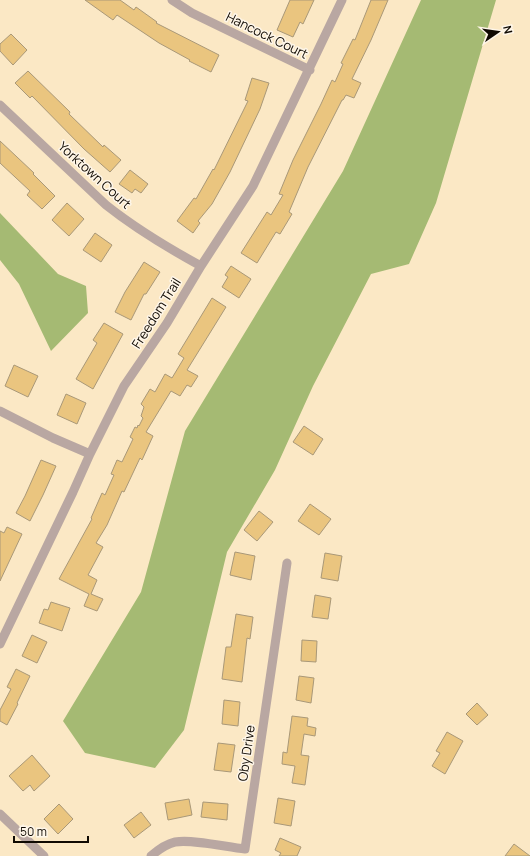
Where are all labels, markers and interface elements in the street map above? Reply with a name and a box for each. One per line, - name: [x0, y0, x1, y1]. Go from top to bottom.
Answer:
- street label: Hancock Court: [223, 7, 311, 63]
- north arrow: [478, 12, 518, 52]
- text: N: [500, 24, 516, 35]
- street label: Yorktown Court: [55, 137, 135, 213]
- street label: Freedom Trail: [127, 274, 185, 352]
- street label: Oby Drive: [233, 723, 259, 782]
- scale bar: [14, 818, 88, 844]
- text: 50 m: [20, 823, 47, 840]

